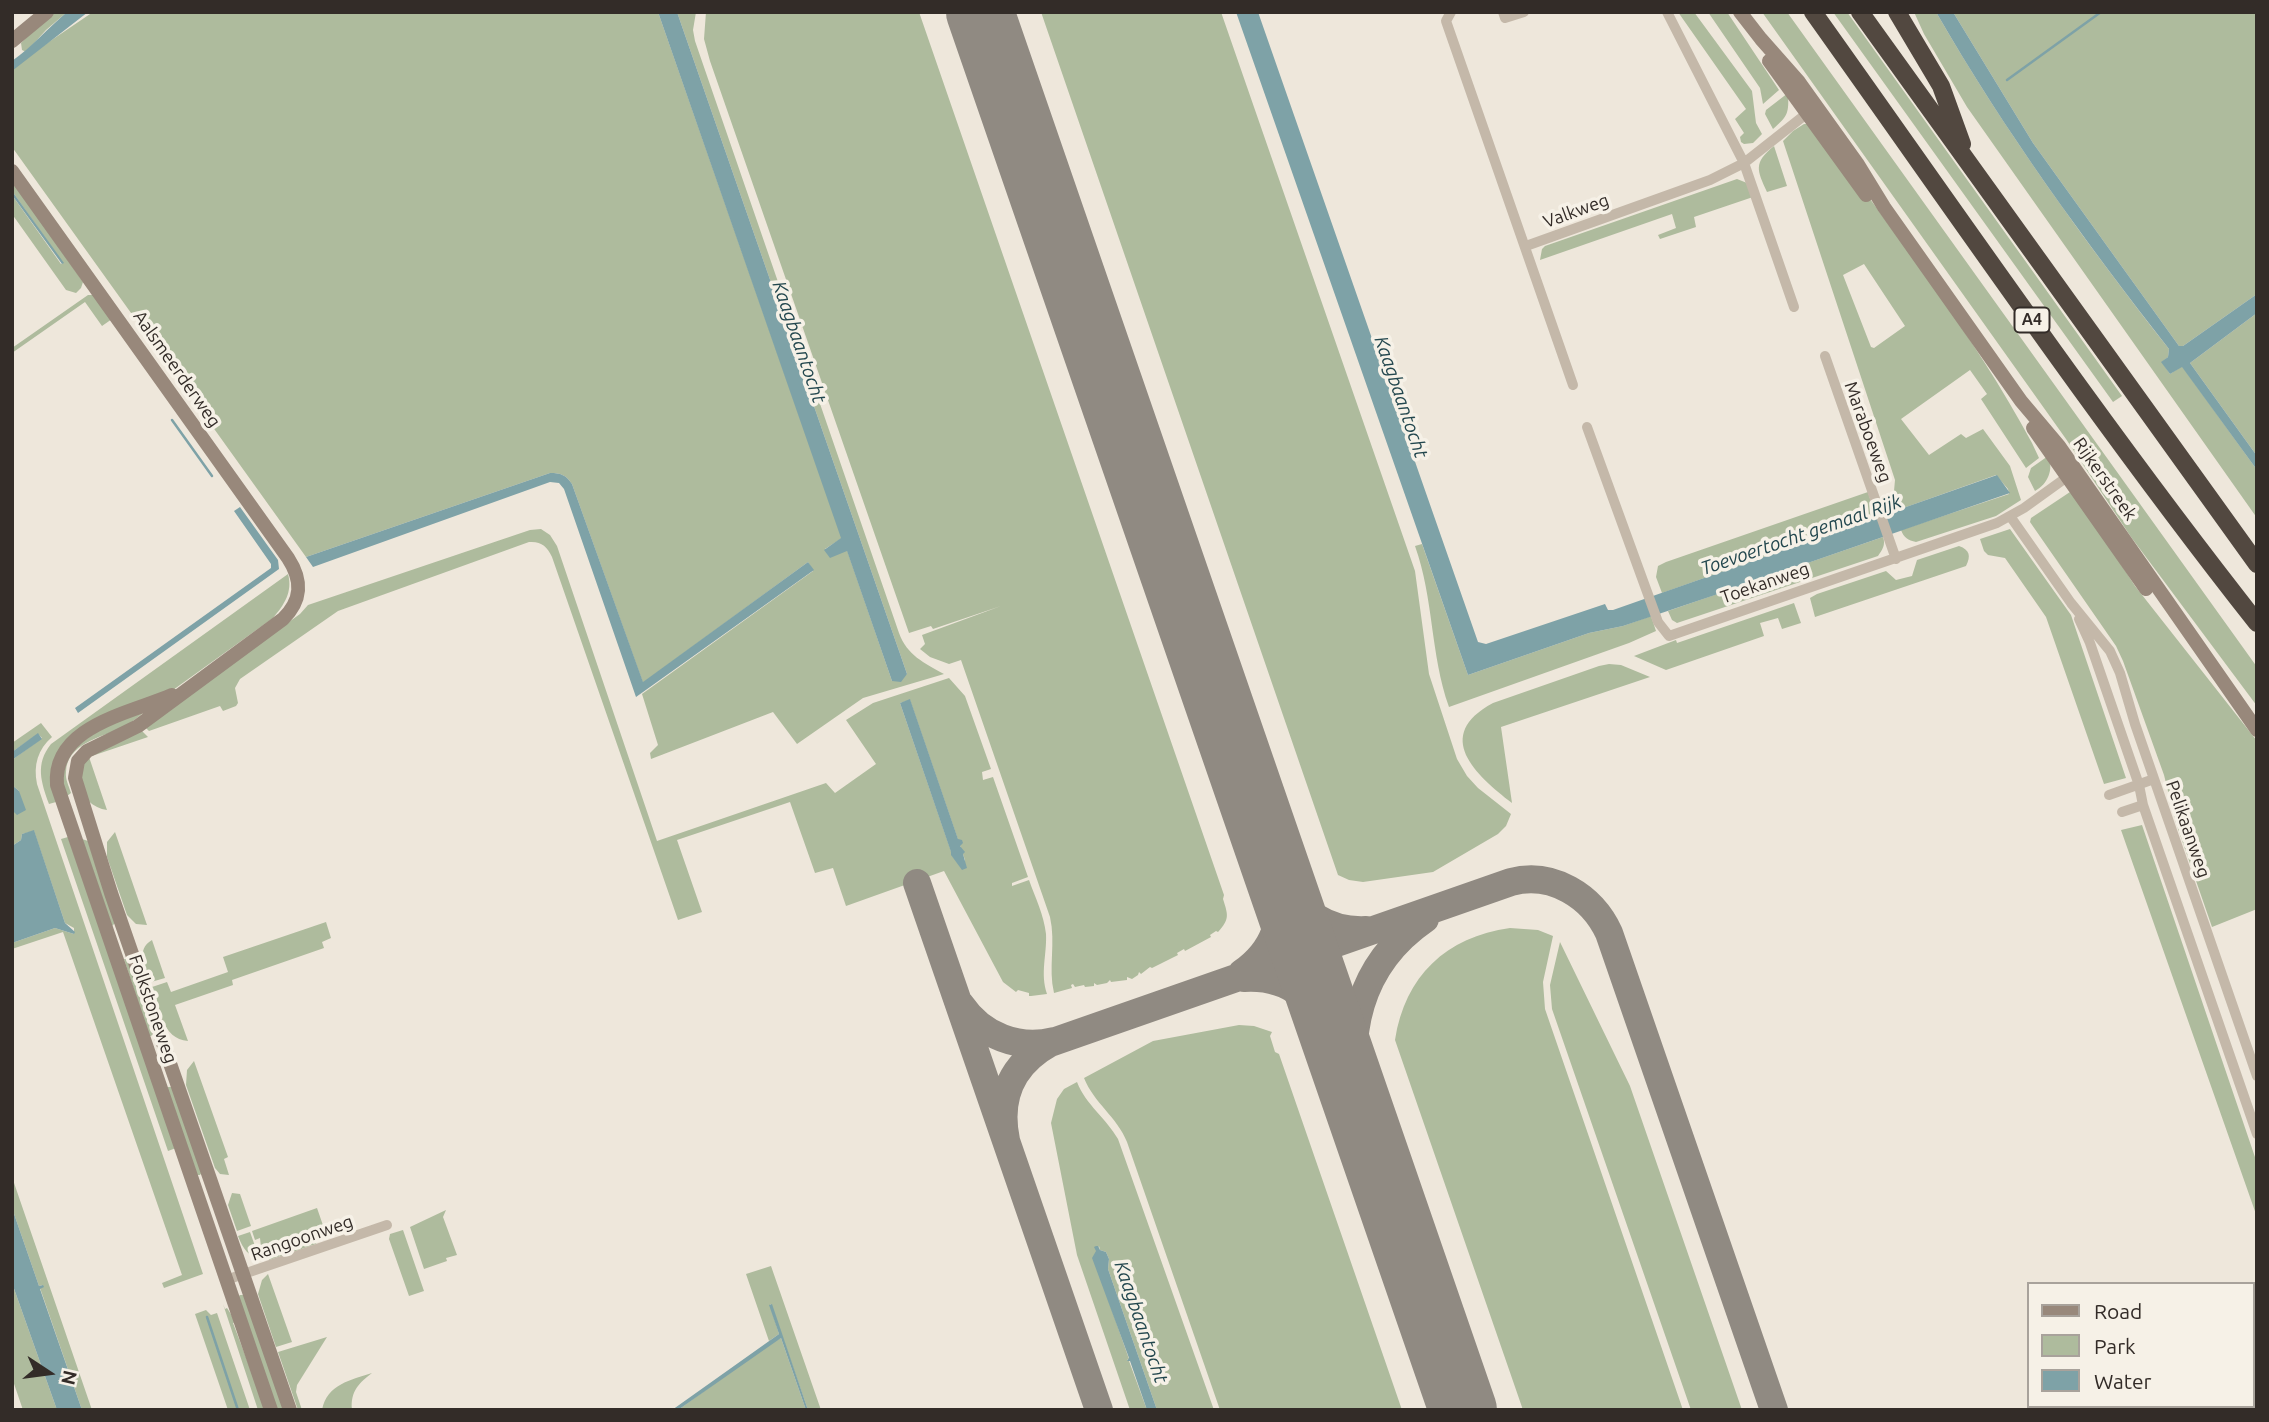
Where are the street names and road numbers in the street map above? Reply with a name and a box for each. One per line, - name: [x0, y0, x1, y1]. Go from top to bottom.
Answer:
- street label: Valkweg: [1540, 189, 1612, 233]
- street label: Aalsmeerderweg: [129, 306, 225, 432]
- road number: A4: [2014, 308, 2050, 332]
- street label: Maraboeweg: [1840, 378, 1896, 486]
- street label: Rijkerstreek: [2069, 433, 2141, 525]
- street label: Toekanweg: [1718, 558, 1812, 608]
- street label: Pelikaanweg: [2161, 777, 2215, 881]
- street label: Folkstoneweg: [124, 952, 182, 1066]
- street label: Rangoonweg: [248, 1210, 356, 1266]

